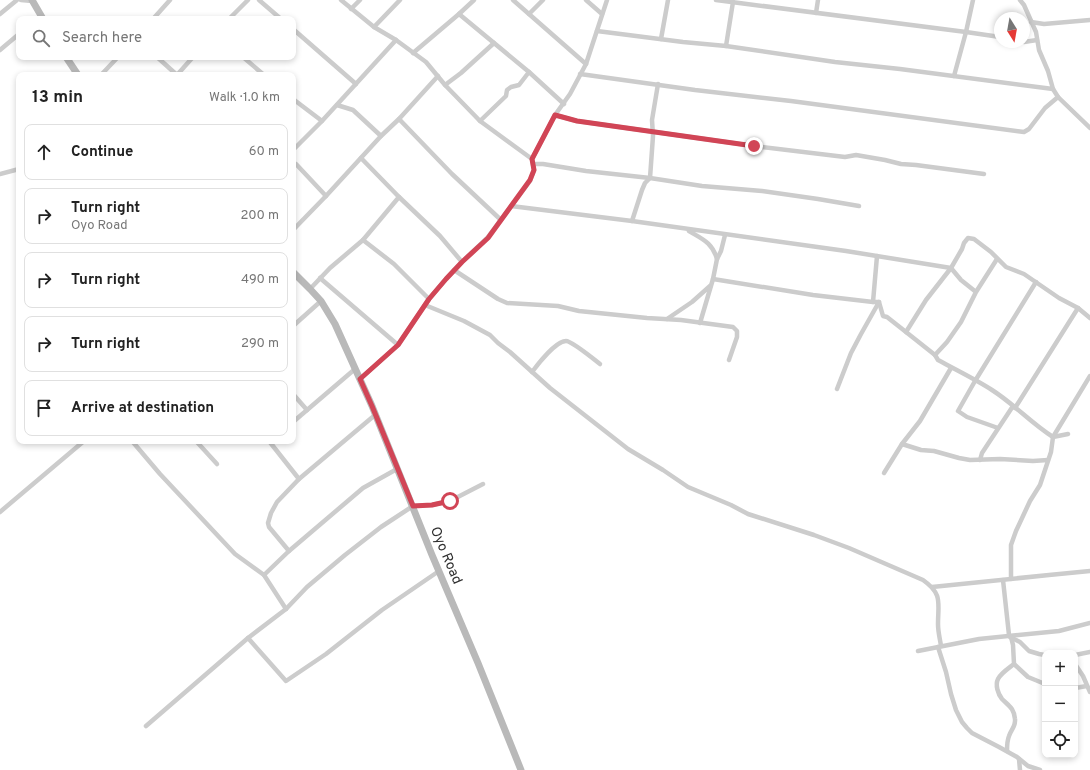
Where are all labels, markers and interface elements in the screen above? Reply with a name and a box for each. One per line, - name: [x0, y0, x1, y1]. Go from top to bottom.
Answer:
- north arrow: [994, 12, 1030, 48]
- search box: [16, 16, 296, 60]
- icon: search: [30, 27, 52, 49]
- text: Search here: [62, 29, 142, 48]
- text: 13 min: [32, 87, 83, 109]
- text: Walk · 1.0 km: [209, 90, 280, 106]
- route end: [745, 137, 763, 155]
- icon: ahead: [33, 141, 55, 163]
- text: Continue: [71, 143, 133, 162]
- text: 60 m: [249, 144, 279, 160]
- text: Turn right: [71, 199, 140, 218]
- icon: right: [33, 205, 55, 227]
- text: 200 m: [240, 208, 279, 224]
- text: Oyo Road: [71, 218, 128, 234]
- icon: right: [33, 269, 55, 291]
- text: Turn right: [71, 271, 140, 290]
- text: 490 m: [241, 272, 279, 288]
- icon: right: [33, 333, 55, 355]
- text: Turn right: [71, 335, 140, 354]
- text: 290 m: [241, 336, 279, 352]
- icon: arrive: [33, 397, 55, 419]
- text: Arrive at destination: [71, 399, 214, 418]
- route start: [441, 492, 459, 510]
- street label: Oyo Road: [426, 524, 465, 587]
- map controls: [1042, 650, 1078, 758]
- button: +: [1042, 650, 1078, 686]
- button: −: [1042, 686, 1078, 722]
- button: locate: [1042, 722, 1078, 758]

